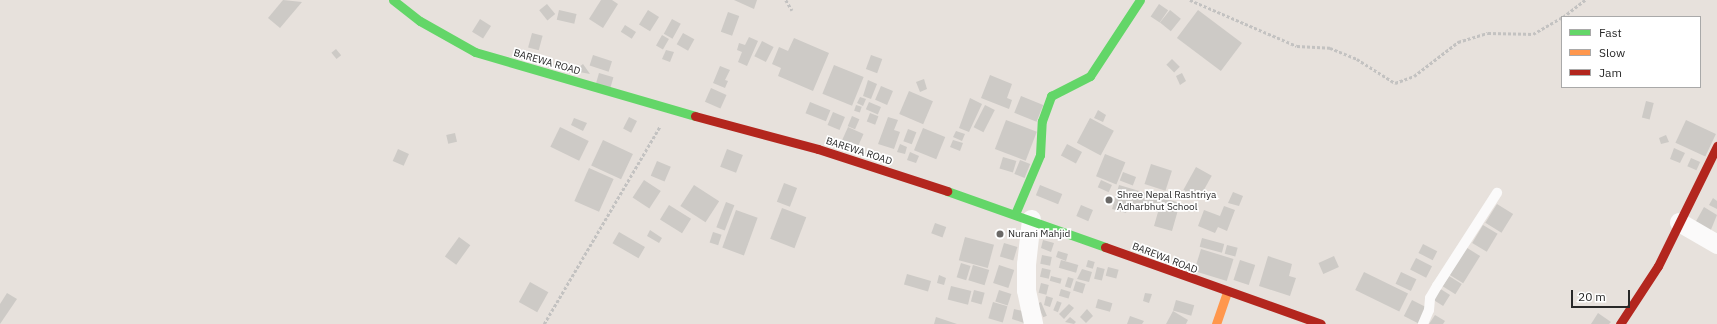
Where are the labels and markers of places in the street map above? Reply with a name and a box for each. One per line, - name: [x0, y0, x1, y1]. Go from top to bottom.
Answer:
- place label: Shree Nepal Rashtriya Adharbhut School: [1117, 188, 1216, 212]
- marker: Shree Nepal Rashtriya Adharbhut School: [1104, 195, 1114, 205]
- place label: Nurani Mahjid: [1008, 228, 1070, 240]
- marker: Nurani Mahjid: [995, 229, 1005, 239]

